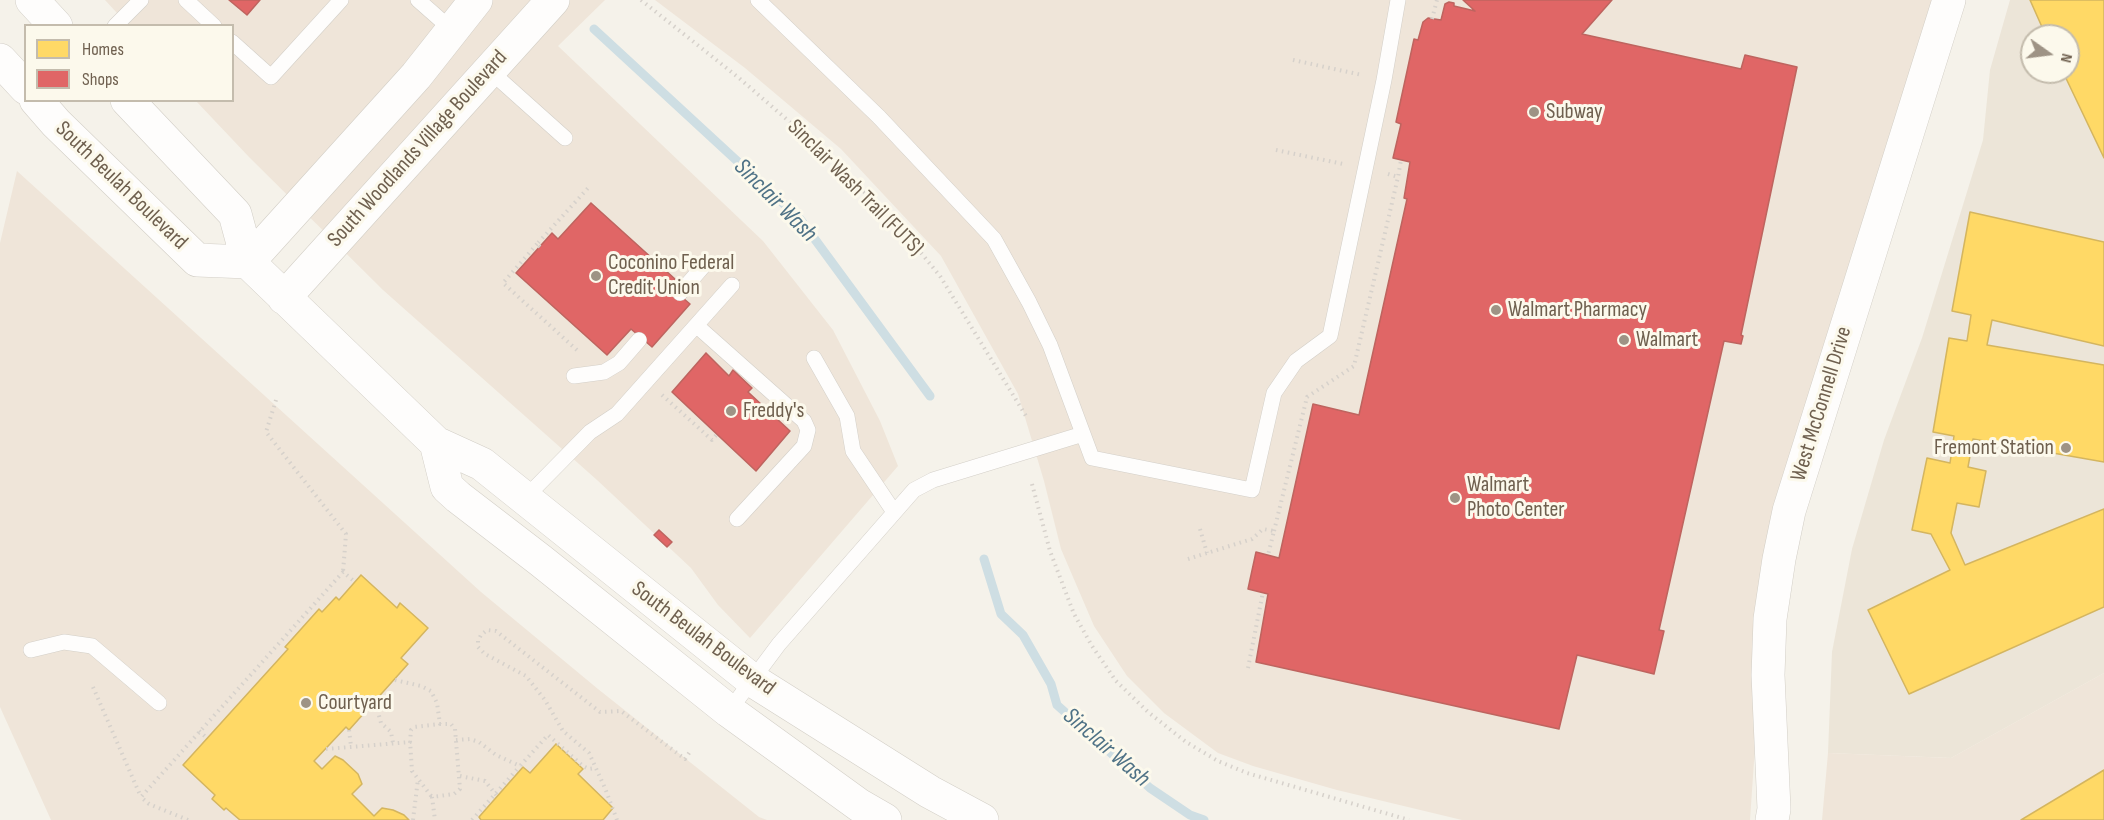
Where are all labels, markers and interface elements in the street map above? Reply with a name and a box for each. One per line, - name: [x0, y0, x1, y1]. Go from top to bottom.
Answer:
- legend: [24, 24, 234, 102]
- north arrow: [2020, 24, 2080, 84]
- text: Homes: [82, 39, 124, 60]
- street label: South Woodlands Village Boulevard: [323, 45, 513, 253]
- text: N: [2056, 52, 2076, 64]
- text: Shops: [82, 69, 119, 90]
- place label: Subway: [1546, 99, 1603, 125]
- marker: Subway: [1527, 105, 1541, 119]
- street label: Sinclair Wash Trail (FUTS): [781, 114, 929, 262]
- street label: South Beulah Boulevard: [49, 116, 193, 256]
- water label: Sinclair Wash: [727, 153, 823, 249]
- place label: Coconino Federal Credit Union: [608, 250, 734, 302]
- marker: Coconino Federal Credit Union: [589, 269, 603, 283]
- place label: Walmart Pharmacy: [1508, 297, 1647, 323]
- marker: Walmart Pharmacy: [1489, 303, 1503, 317]
- street label: West McConnell Drive: [1786, 324, 1858, 484]
- place label: Walmart: [1636, 327, 1698, 353]
- marker: Walmart: [1617, 333, 1631, 347]
- place label: Freddy's: [743, 398, 804, 424]
- marker: Freddy's: [724, 404, 738, 418]
- place label: Fremont Station: [1934, 435, 2054, 461]
- marker: Fremont Station: [2059, 441, 2073, 455]
- place label: Walmart Photo Center: [1467, 472, 1565, 524]
- marker: Walmart Photo Center: [1448, 491, 1462, 505]
- street label: South Beulah Boulevard: [626, 576, 780, 702]
- place label: Courtyard: [318, 690, 392, 716]
- marker: Courtyard: [299, 696, 313, 710]
- water label: Sinclair Wash: [1057, 702, 1155, 794]

